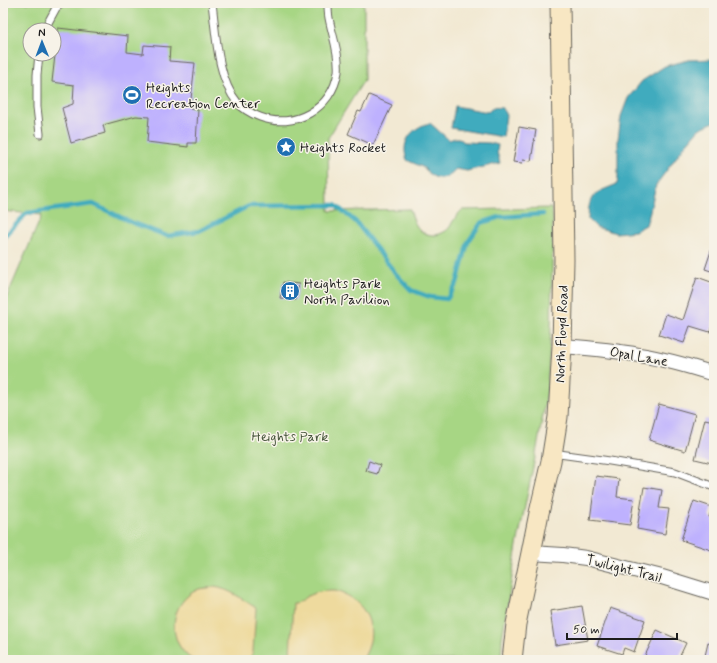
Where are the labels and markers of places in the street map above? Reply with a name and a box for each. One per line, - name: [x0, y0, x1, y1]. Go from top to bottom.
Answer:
- place label: Heights Recreation Center: [146, 79, 260, 113]
- sports icon: Heights Recreation Center: [121, 84, 143, 106]
- place icon: Heights Rocket: [275, 136, 297, 158]
- place label: Heights Rocket: [300, 139, 386, 157]
- place label: Heights Park North Paviliion: [304, 275, 390, 309]
- building icon: Heights Park North Paviliion: [279, 280, 301, 302]

